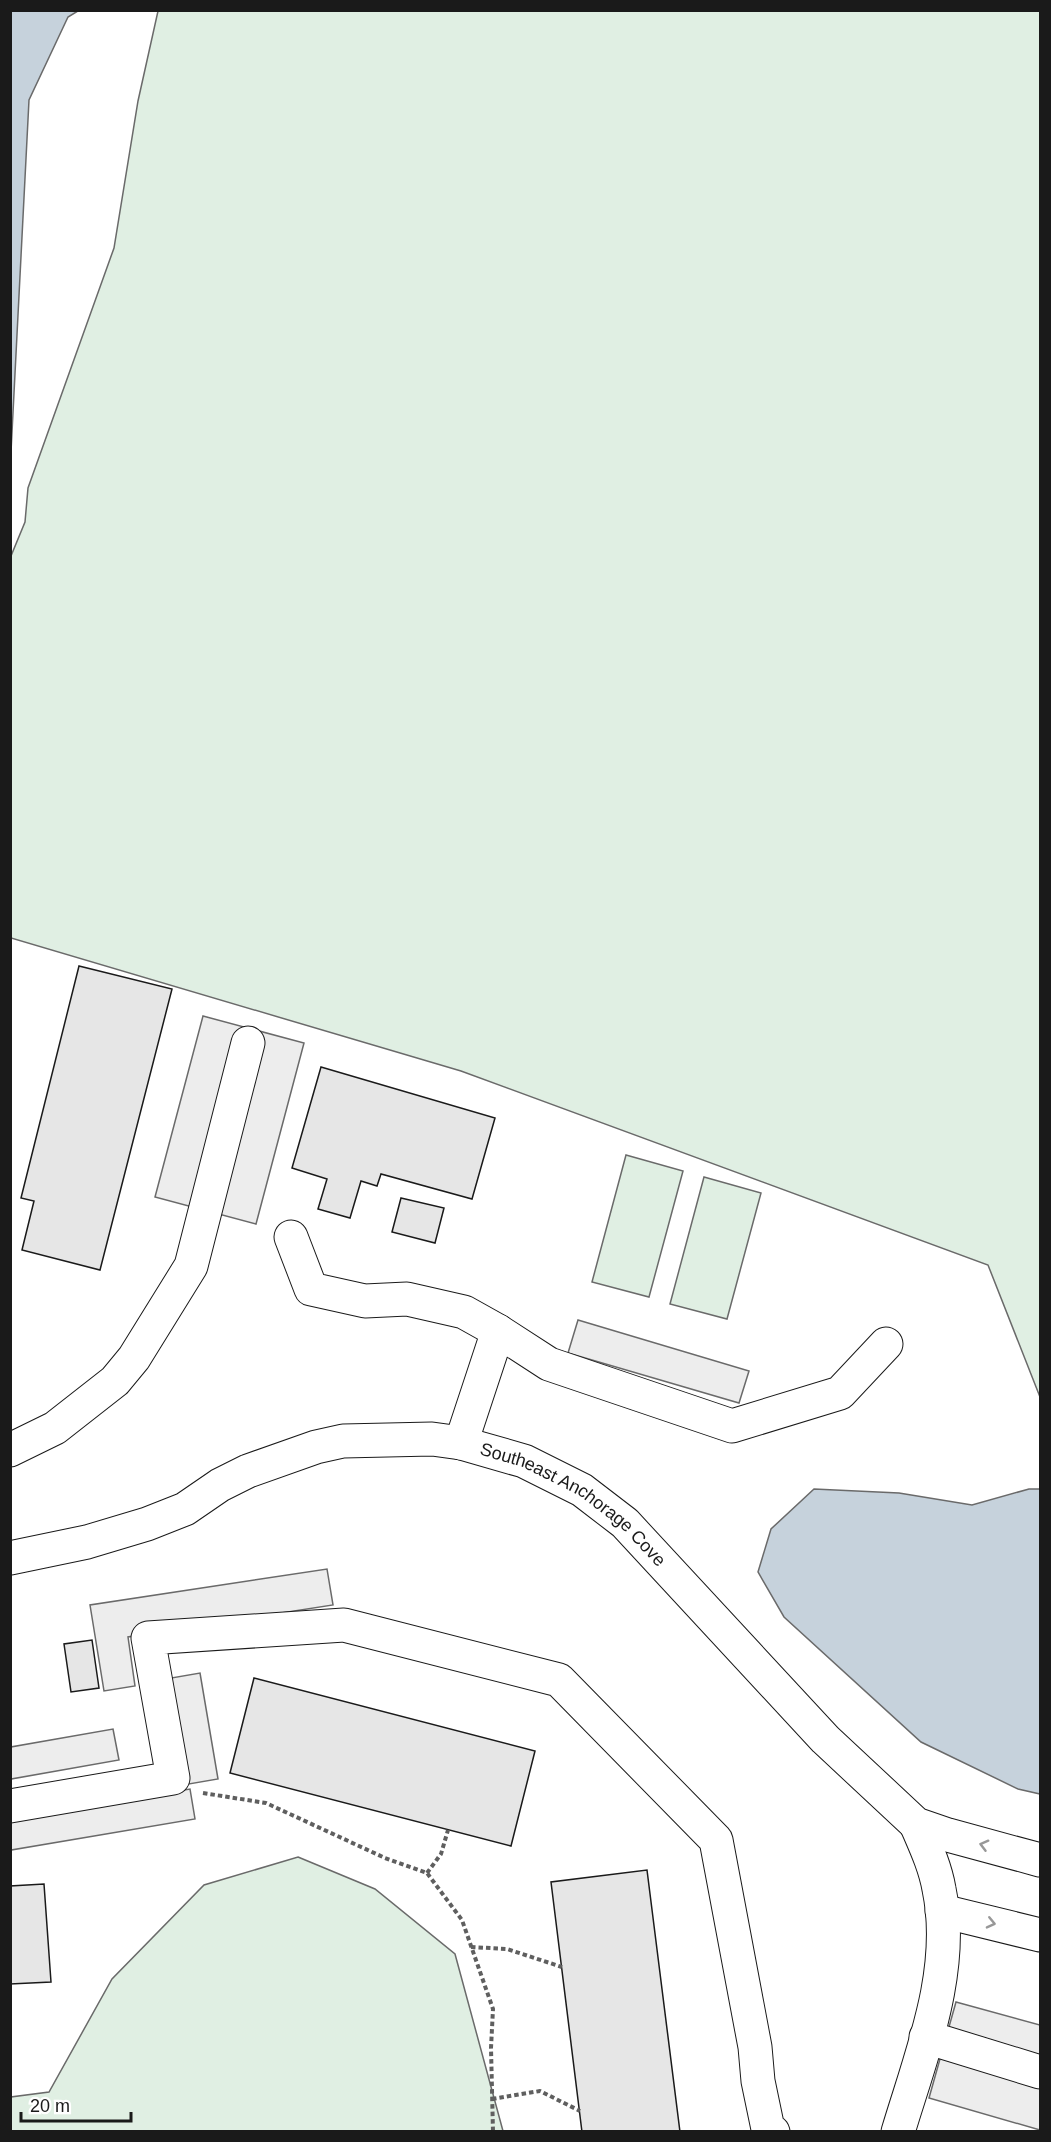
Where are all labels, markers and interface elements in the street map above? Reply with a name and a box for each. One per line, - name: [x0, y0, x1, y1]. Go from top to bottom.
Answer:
- street label: Southeast Anchorage Cove: [478, 1439, 670, 1570]
- one-way arrow: [979, 1840, 990, 1852]
- one-way arrow: [986, 1916, 996, 1929]
- scale bar: [21, 2085, 130, 2123]
- text: 20 m: [30, 2096, 70, 2116]

